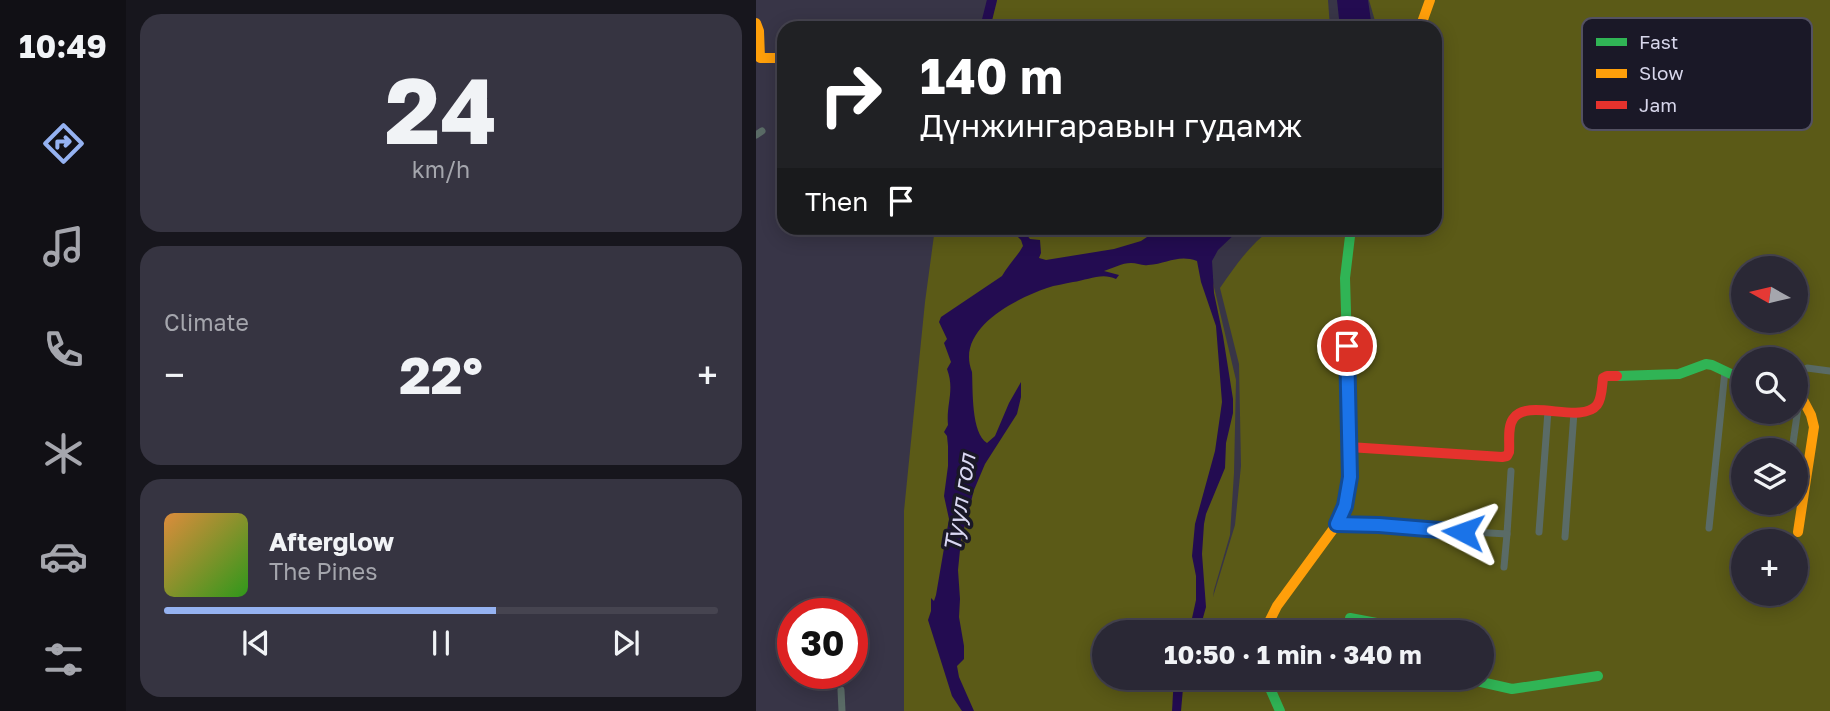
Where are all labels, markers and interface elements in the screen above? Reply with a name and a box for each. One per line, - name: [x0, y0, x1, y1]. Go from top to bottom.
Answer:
- legend: [1582, 18, 1812, 130]
- text: 10:49: [19, 27, 107, 65]
- text: Fast: [1639, 30, 1678, 53]
- text: 140 m: [920, 46, 1063, 105]
- icon: right: [805, 49, 896, 140]
- text: 24: [385, 55, 497, 164]
- text: Slow: [1639, 61, 1684, 84]
- text: Jam: [1639, 93, 1677, 116]
- text: Дүнжингаравын гудамж: [920, 106, 1302, 144]
- icon: directions: [39, 119, 88, 168]
- text: km/h: [412, 155, 470, 183]
- icon: arrive: [882, 182, 920, 220]
- text: Then: [805, 186, 868, 217]
- icon: music: [39, 222, 88, 271]
- north arrow: [1731, 256, 1808, 332]
- map controls: [1731, 256, 1808, 606]
- text: Climate: [164, 308, 249, 336]
- pin: [1317, 316, 1377, 376]
- icon: phone: [39, 325, 88, 374]
- icon: arrive: [1328, 327, 1366, 365]
- text: 22°: [399, 343, 483, 405]
- button: search: [1731, 347, 1808, 424]
- text: −: [164, 352, 185, 397]
- text: +: [697, 352, 718, 397]
- icon: climate: [39, 429, 88, 478]
- button: layers: [1731, 438, 1808, 515]
- water label: Туул гол: [936, 450, 982, 554]
- position arrow: [1426, 495, 1500, 569]
- text: Afterglow: [269, 526, 394, 557]
- button: +: [1731, 529, 1808, 606]
- icon: car: [39, 532, 88, 581]
- text: The Pines: [269, 557, 377, 585]
- speed limit sign: 30: [777, 598, 868, 689]
- icon: previous: [237, 624, 275, 662]
- icon: pause: [422, 624, 460, 662]
- icon: next: [607, 624, 645, 662]
- icon: filters: [39, 635, 88, 684]
- text: 10:50 · 1 min · 340 m: [1164, 639, 1422, 670]

